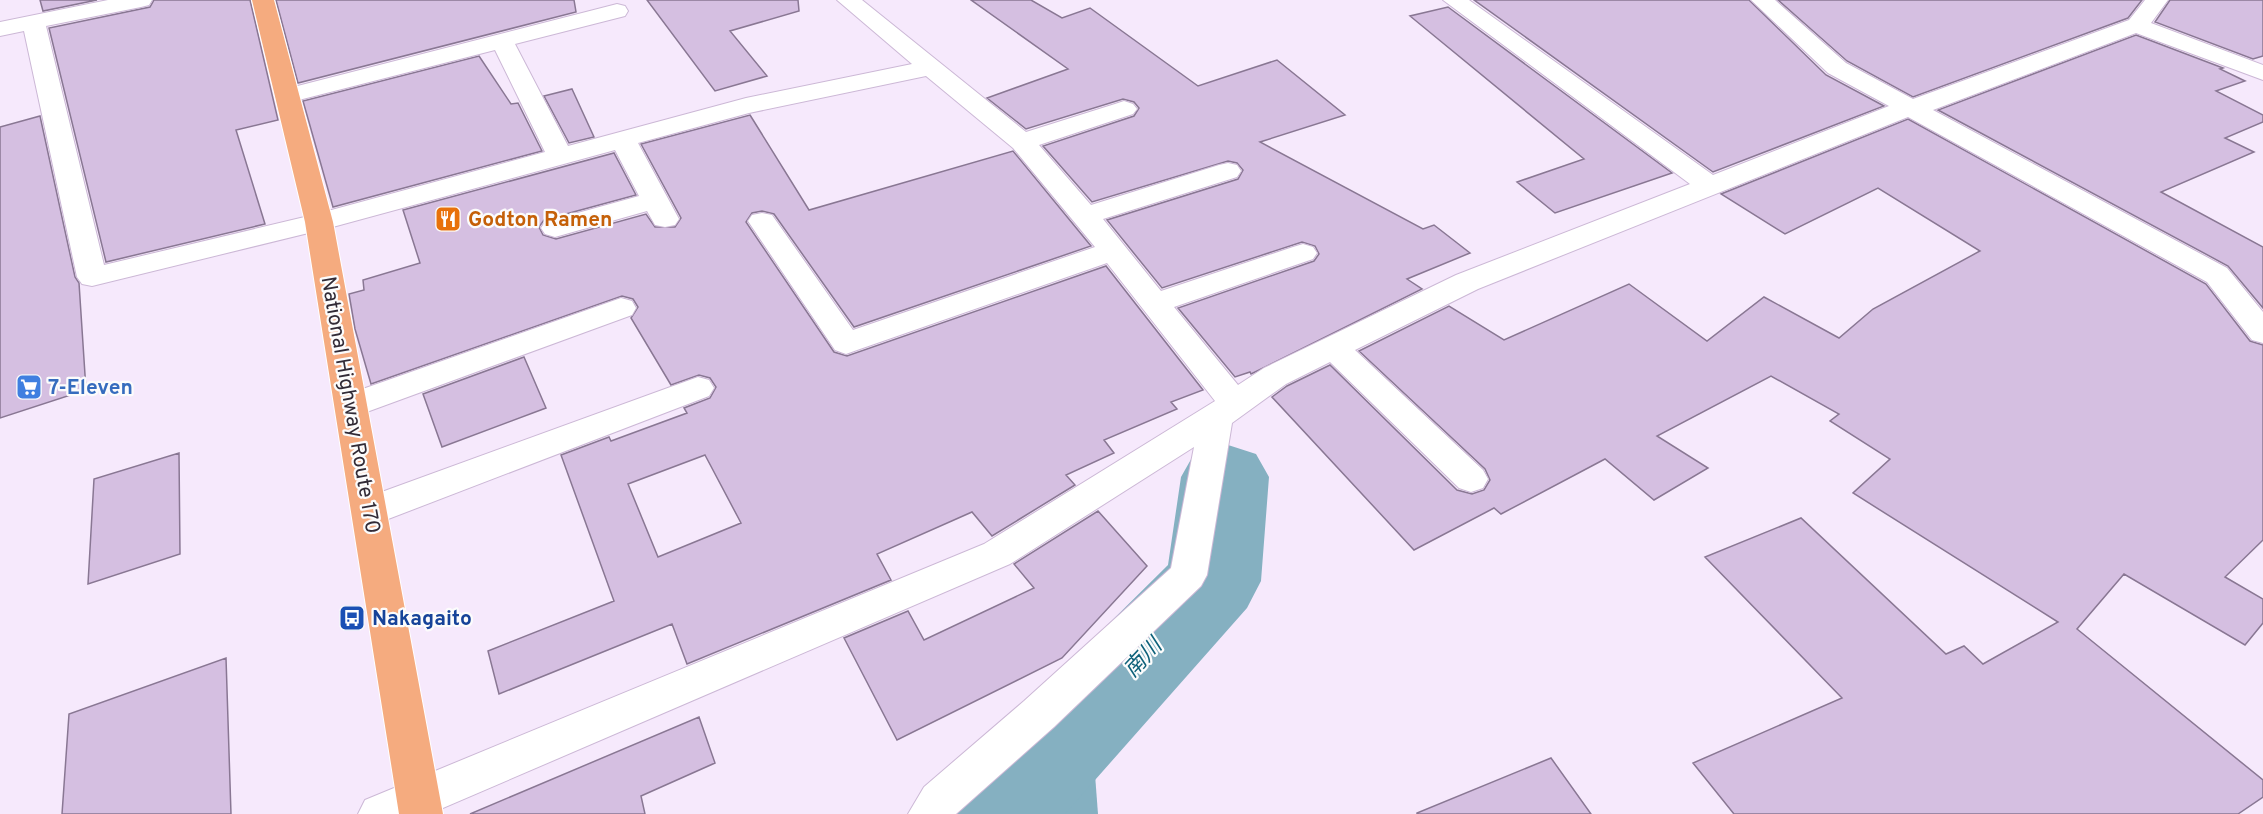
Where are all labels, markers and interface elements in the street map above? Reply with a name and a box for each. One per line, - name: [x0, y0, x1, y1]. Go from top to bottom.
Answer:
- restaurant icon: Godton Ramen: [433, 204, 463, 234]
- place label: Godton Ramen: [468, 207, 612, 234]
- street label: National Highway Route 170: [314, 275, 385, 536]
- supermarket icon: 7-Eleven: [14, 372, 44, 402]
- place label: 7-Eleven: [48, 375, 133, 402]
- bus stop icon: Nakagaito: [337, 603, 367, 633]
- place label: Nakagaito: [372, 606, 472, 633]
- water label: 南川: [1119, 632, 1170, 684]

